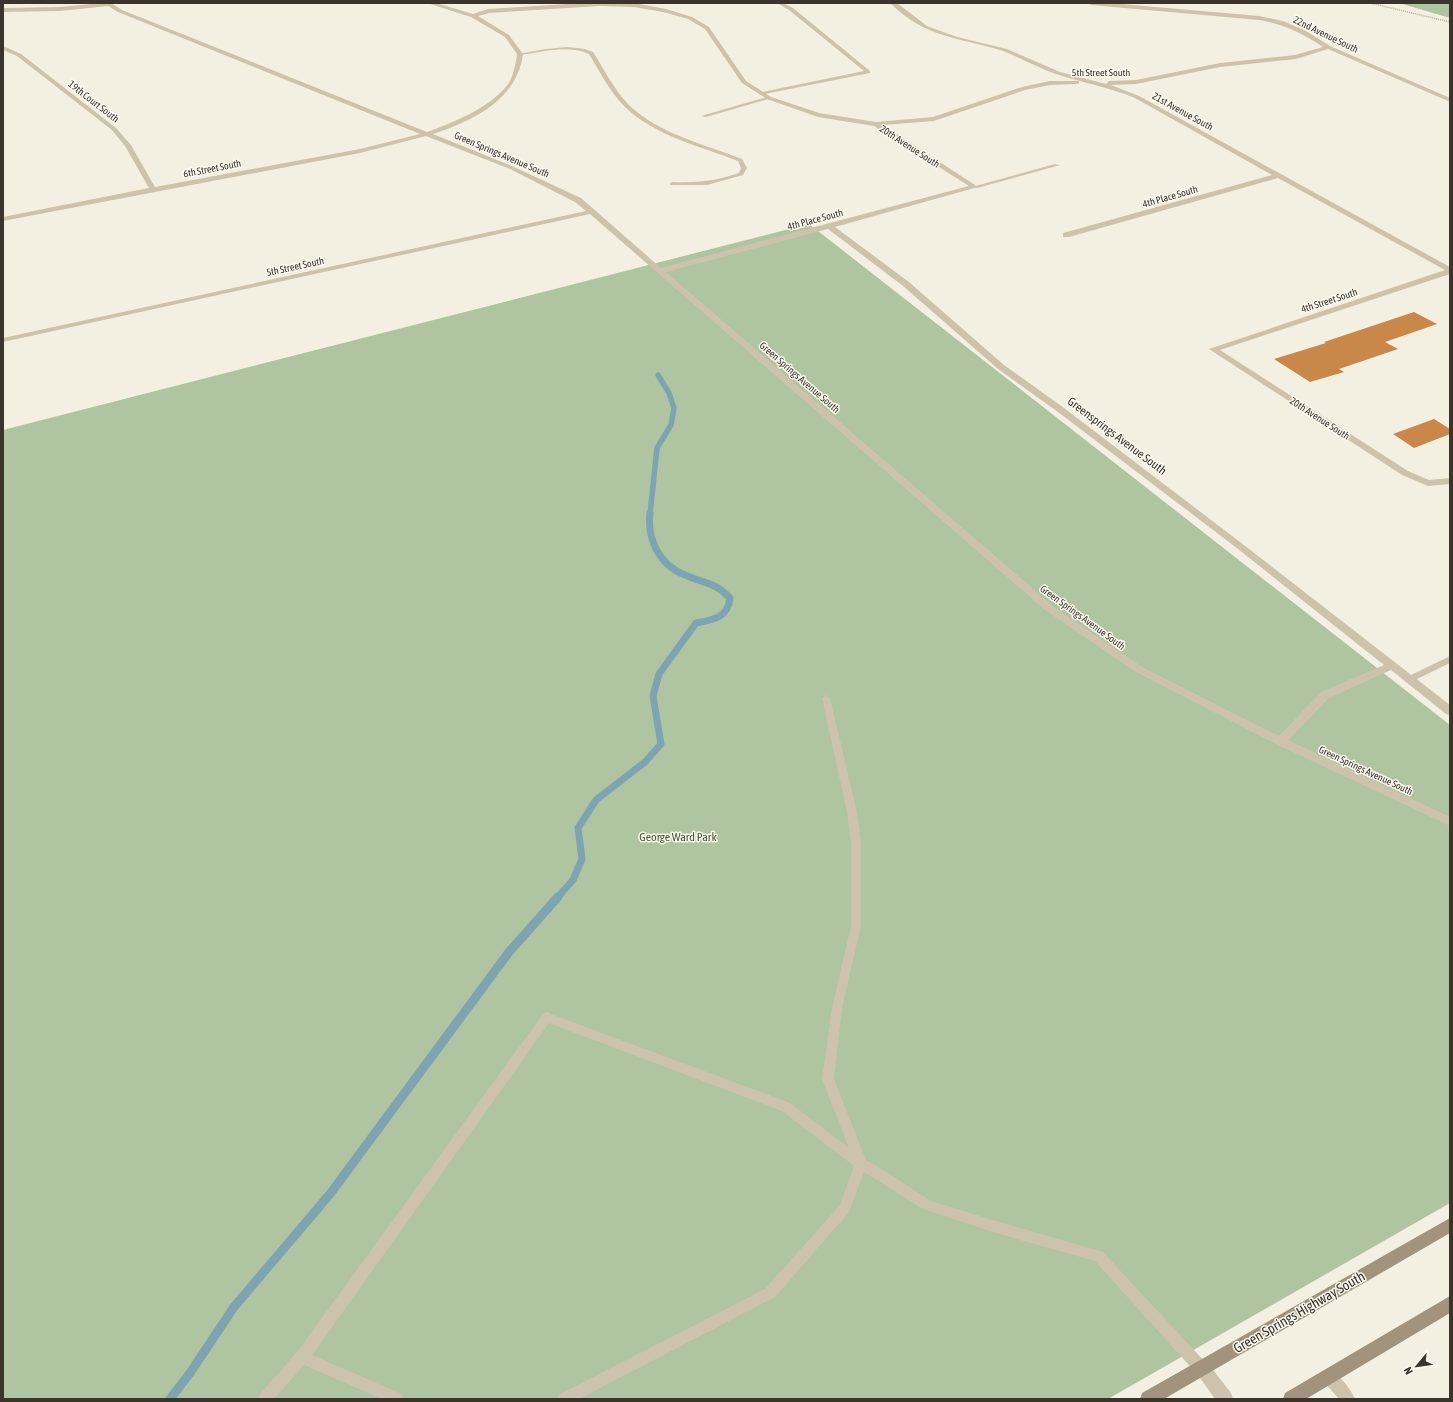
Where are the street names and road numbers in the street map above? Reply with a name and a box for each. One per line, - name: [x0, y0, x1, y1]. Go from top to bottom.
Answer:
- street label: 22nd Avenue South: [1292, 14, 1360, 55]
- street label: 5th Street South: [1072, 67, 1130, 78]
- street label: 19th Court South: [66, 78, 121, 125]
- street label: 21st Avenue South: [1150, 90, 1215, 133]
- street label: 20th Avenue South: [878, 123, 942, 170]
- street label: Green Springs Avenue South: [453, 129, 551, 180]
- street label: 6th Street South: [182, 157, 242, 179]
- street label: 4th Place South: [1141, 183, 1199, 210]
- street label: 4th Place South: [786, 207, 844, 232]
- street label: 5th Street South: [265, 255, 325, 278]
- street label: 4th Street South: [1300, 286, 1359, 315]
- street label: Green Springs Avenue South: [757, 340, 842, 415]
- street label: Greensprings Avenue South: [1065, 394, 1169, 478]
- street label: 20th Avenue South: [1288, 395, 1352, 442]
- street label: Green Springs Avenue South: [1038, 583, 1127, 652]
- street label: Green Springs Avenue South: [1317, 744, 1415, 797]
- street label: Green Springs Highway South: [1230, 1268, 1368, 1356]

